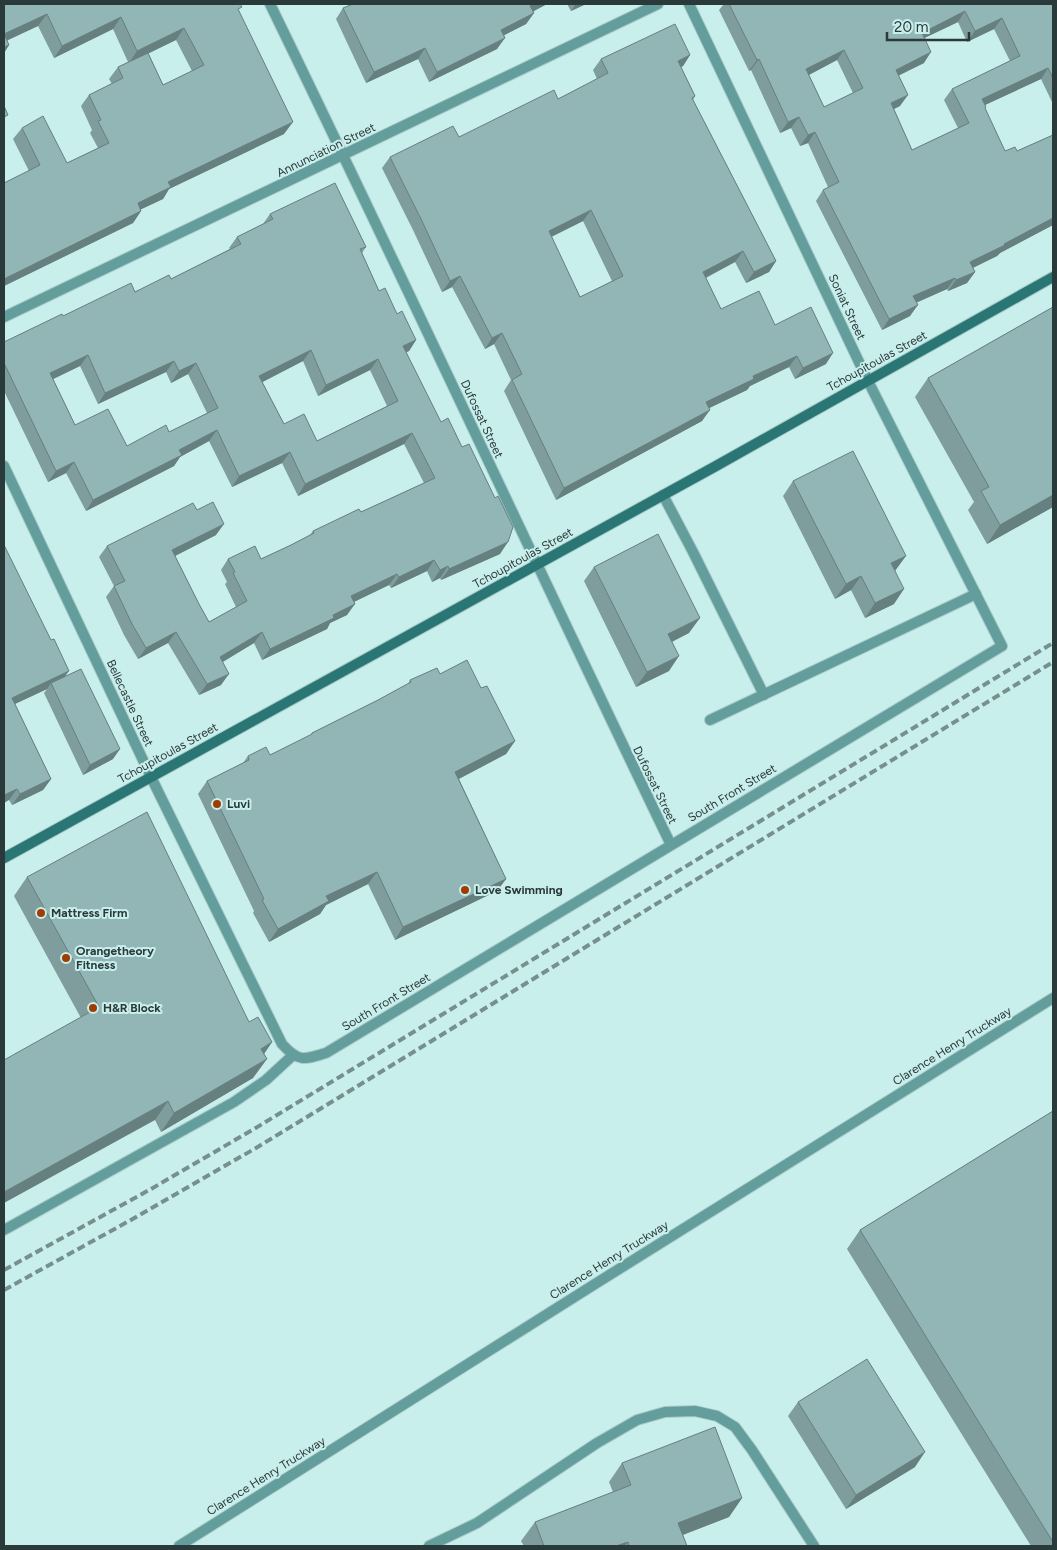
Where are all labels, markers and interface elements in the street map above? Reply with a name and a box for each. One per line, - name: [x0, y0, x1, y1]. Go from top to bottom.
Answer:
- scale bar: [887, 10, 970, 42]
- text: 20 m: [894, 18, 928, 36]
- street label: Annunciation Street: [274, 120, 378, 180]
- street label: Soniat Street: [826, 272, 869, 343]
- street label: Tchoupitoulas Street: [825, 328, 930, 394]
- street label: Dufossat Street: [458, 378, 506, 461]
- street label: Tchoupitoulas Street: [471, 525, 576, 591]
- street label: Bellecastle Street: [104, 657, 156, 749]
- street label: Tchoupitoulas Street: [116, 720, 221, 786]
- street label: Dufossat Street: [630, 744, 680, 827]
- street label: South Front Street: [685, 761, 779, 825]
- place label: Luvi: [227, 797, 250, 811]
- marker: Luvi: [211, 798, 223, 810]
- place label: Love Swimming: [475, 883, 563, 897]
- marker: Love Swimming: [459, 884, 471, 896]
- place label: Mattress Firm: [51, 906, 127, 920]
- marker: Mattress Firm: [35, 907, 47, 919]
- place label: Orangetheory Fitness: [76, 944, 154, 972]
- marker: Orangetheory Fitness: [60, 952, 72, 964]
- street label: South Front Street: [339, 970, 433, 1034]
- place label: H&R Block: [103, 1001, 161, 1015]
- marker: H&R Block: [87, 1002, 99, 1014]
- street label: Clarence Henry Truckway: [890, 1003, 1014, 1088]
- street label: Clarence Henry Truckway: [547, 1217, 671, 1302]
- street label: Clarence Henry Truckway: [204, 1433, 328, 1518]

